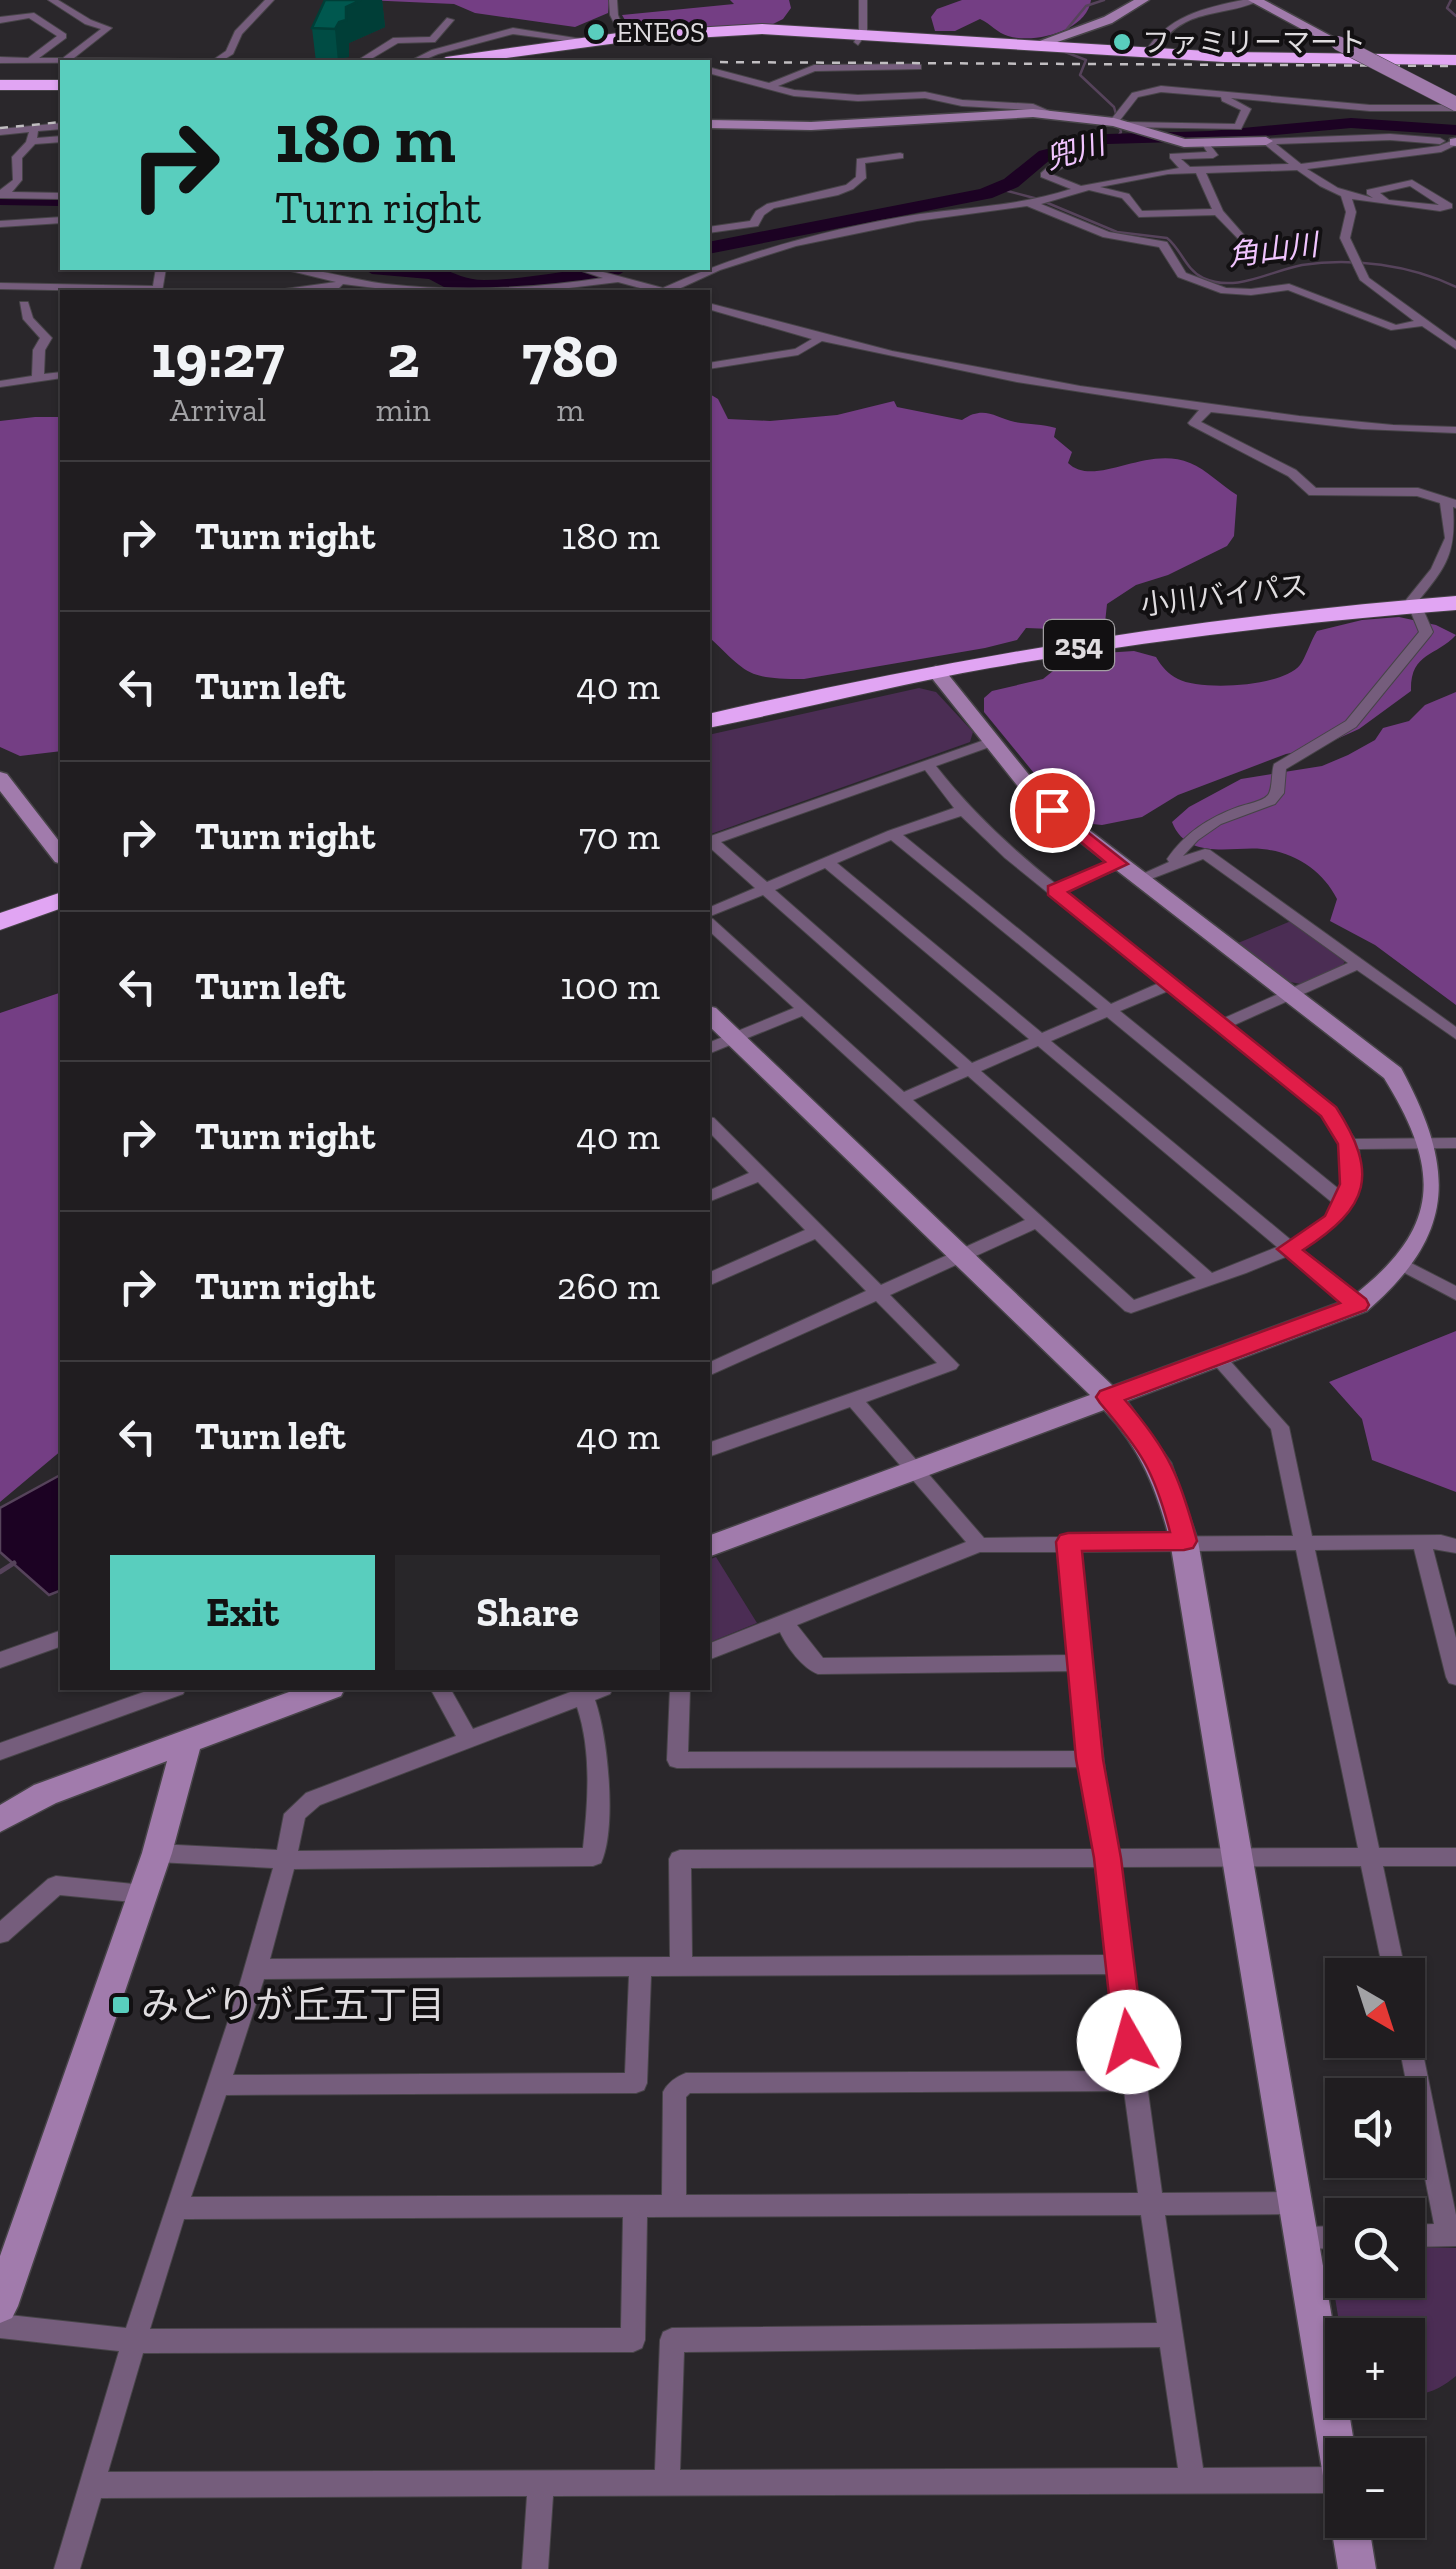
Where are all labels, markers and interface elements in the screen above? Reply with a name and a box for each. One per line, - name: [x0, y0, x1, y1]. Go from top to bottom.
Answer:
- place label: ENEOS: [616, 16, 705, 49]
- marker: ENEOS: [585, 21, 607, 43]
- place label: ファミリーマート: [1142, 26, 1366, 59]
- marker: ファミリーマート: [1111, 31, 1133, 53]
- text: 180 m: [275, 96, 456, 180]
- icon: right: [110, 100, 240, 230]
- water label: 兜川: [1041, 125, 1112, 177]
- text: Turn right: [275, 181, 481, 235]
- water label: 角山川: [1226, 226, 1323, 273]
- text: 19:27: [151, 320, 284, 392]
- text: 2: [387, 320, 419, 392]
- text: 780: [522, 320, 619, 392]
- text: Arrival: [170, 391, 266, 429]
- text: min: [376, 391, 431, 429]
- text: m: [557, 391, 584, 429]
- icon: right: [110, 509, 165, 564]
- text: Turn right: [195, 513, 375, 559]
- text: 180 m: [562, 513, 660, 559]
- street label: 小川バイパス: [1139, 568, 1309, 622]
- road number: 254: [1044, 620, 1114, 670]
- icon: left: [110, 659, 165, 714]
- text: Turn left: [195, 663, 346, 709]
- text: 40 m: [576, 663, 660, 709]
- pin: [1010, 768, 1095, 853]
- icon: arrive: [1025, 783, 1080, 838]
- icon: right: [110, 809, 165, 864]
- text: Turn right: [195, 813, 375, 859]
- text: 70 m: [579, 813, 660, 859]
- icon: left: [110, 959, 165, 1014]
- text: Turn left: [195, 963, 346, 1009]
- text: 100 m: [560, 963, 660, 1009]
- icon: right: [110, 1109, 165, 1164]
- text: Turn right: [195, 1113, 375, 1159]
- text: 40 m: [576, 1113, 660, 1159]
- icon: right: [110, 1259, 165, 1314]
- text: Turn right: [195, 1263, 375, 1309]
- text: 260 m: [557, 1263, 660, 1309]
- icon: left: [110, 1409, 165, 1464]
- text: Turn left: [195, 1413, 346, 1459]
- text: 40 m: [576, 1413, 660, 1459]
- button: Exit: [110, 1555, 375, 1670]
- button: Share: [395, 1555, 660, 1670]
- north arrow: [1325, 1958, 1425, 2058]
- map controls: [1325, 1958, 1425, 2538]
- place label: みどりが丘五丁目: [141, 1982, 445, 2028]
- position arrow: [1077, 1990, 1181, 2094]
- marker: みどりが丘五丁目: [110, 1994, 132, 2016]
- button: sound: [1325, 2078, 1425, 2178]
- button: search: [1325, 2198, 1425, 2298]
- button: +: [1325, 2318, 1425, 2418]
- button: −: [1325, 2438, 1425, 2538]

